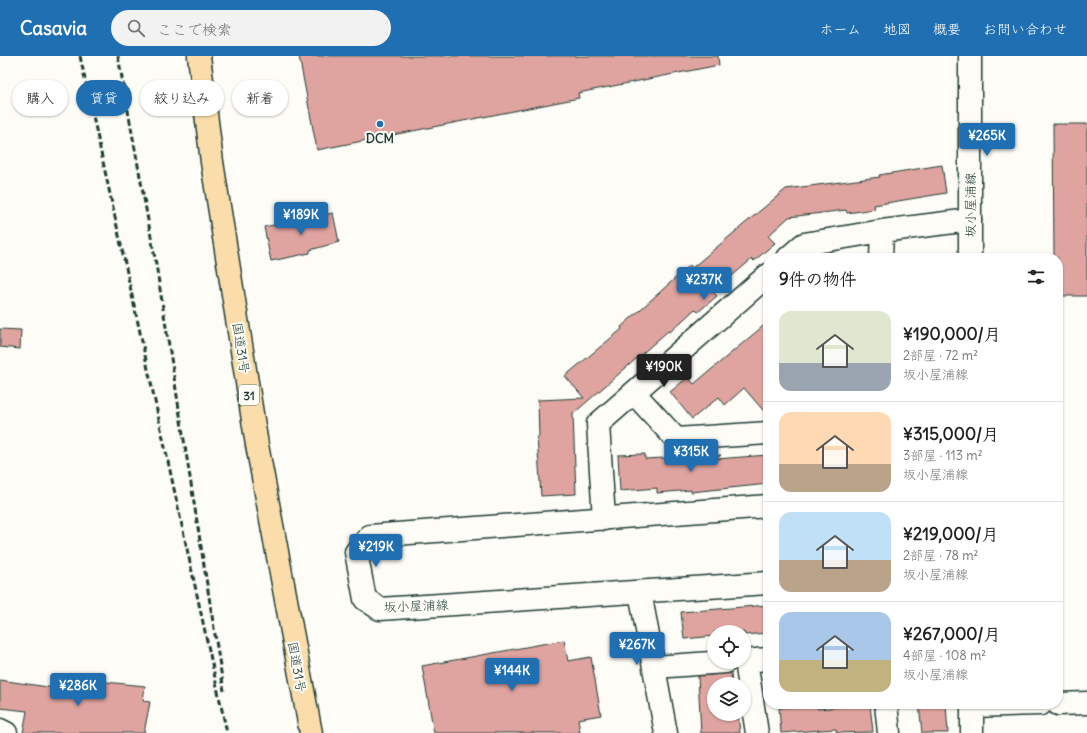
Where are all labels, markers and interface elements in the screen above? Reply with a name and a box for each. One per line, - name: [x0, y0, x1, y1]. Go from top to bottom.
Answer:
- search box: [111, 10, 391, 46]
- text: Casavia: [20, 16, 87, 40]
- icon: search: [125, 17, 147, 39]
- text: ここで検索: [157, 20, 232, 39]
- text: ホーム: [820, 20, 861, 38]
- text: 地図: [883, 20, 911, 38]
- text: 概要: [933, 20, 961, 38]
- text: お問い合わせ: [983, 20, 1067, 38]
- chip: 購入: [12, 80, 68, 116]
- chip: 賃貸: [76, 80, 132, 116]
- chip: 絞り込み: [140, 80, 224, 116]
- chip: 新着: [232, 80, 288, 116]
- marker: DCM: [375, 119, 385, 129]
- pin: ¥265K: [959, 123, 1015, 157]
- text: ¥265K: [968, 127, 1006, 144]
- place label: DCM: [366, 130, 394, 147]
- street label: 坂小屋浦線: [962, 172, 979, 238]
- pin: ¥189K: [273, 202, 329, 236]
- text: ¥189K: [283, 206, 319, 223]
- icon: filters: [1025, 266, 1047, 288]
- pin: ¥237K: [676, 267, 732, 301]
- text: 9件の物件: [779, 268, 857, 290]
- text: ¥237K: [686, 271, 722, 288]
- street label: 国道31号: [229, 321, 253, 375]
- text: ¥190,000/月: [903, 323, 1001, 345]
- icon: home: [811, 327, 859, 375]
- text: 2部屋 · 72 m²: [903, 347, 978, 364]
- pin: ¥190K: [636, 354, 692, 388]
- text: ¥190K: [646, 358, 682, 375]
- text: 坂小屋浦線: [903, 366, 968, 383]
- road number: 31: [239, 385, 259, 405]
- text: ¥315,000/月: [903, 423, 999, 445]
- icon: home: [811, 428, 859, 476]
- pin: ¥315K: [663, 439, 719, 473]
- text: ¥315K: [673, 443, 709, 460]
- text: 3部屋 · 113 m²: [903, 447, 983, 464]
- text: 坂小屋浦線: [903, 466, 968, 483]
- text: ¥219,000/月: [903, 523, 999, 545]
- icon: home: [811, 528, 859, 576]
- pin: ¥219K: [348, 534, 404, 568]
- text: ¥219K: [358, 538, 394, 555]
- text: 2部屋 · 78 m²: [903, 547, 978, 564]
- text: 坂小屋浦線: [903, 566, 968, 583]
- street label: 坂小屋浦線: [383, 596, 450, 616]
- text: ¥267,000/月: [903, 623, 1001, 645]
- map controls: [707, 625, 751, 721]
- button: locate: [707, 625, 751, 669]
- icon: home: [811, 628, 859, 676]
- pin: ¥267K: [609, 632, 665, 666]
- text: ¥267K: [619, 636, 655, 653]
- street label: 国道31号: [284, 640, 310, 694]
- text: 4部屋 · 108 m²: [903, 647, 986, 664]
- pin: ¥144K: [484, 658, 540, 692]
- text: ¥144K: [494, 662, 530, 679]
- text: 坂小屋浦線: [903, 666, 968, 683]
- pin: ¥286K: [50, 673, 106, 707]
- text: ¥286K: [59, 677, 97, 694]
- button: layers: [707, 677, 751, 721]

